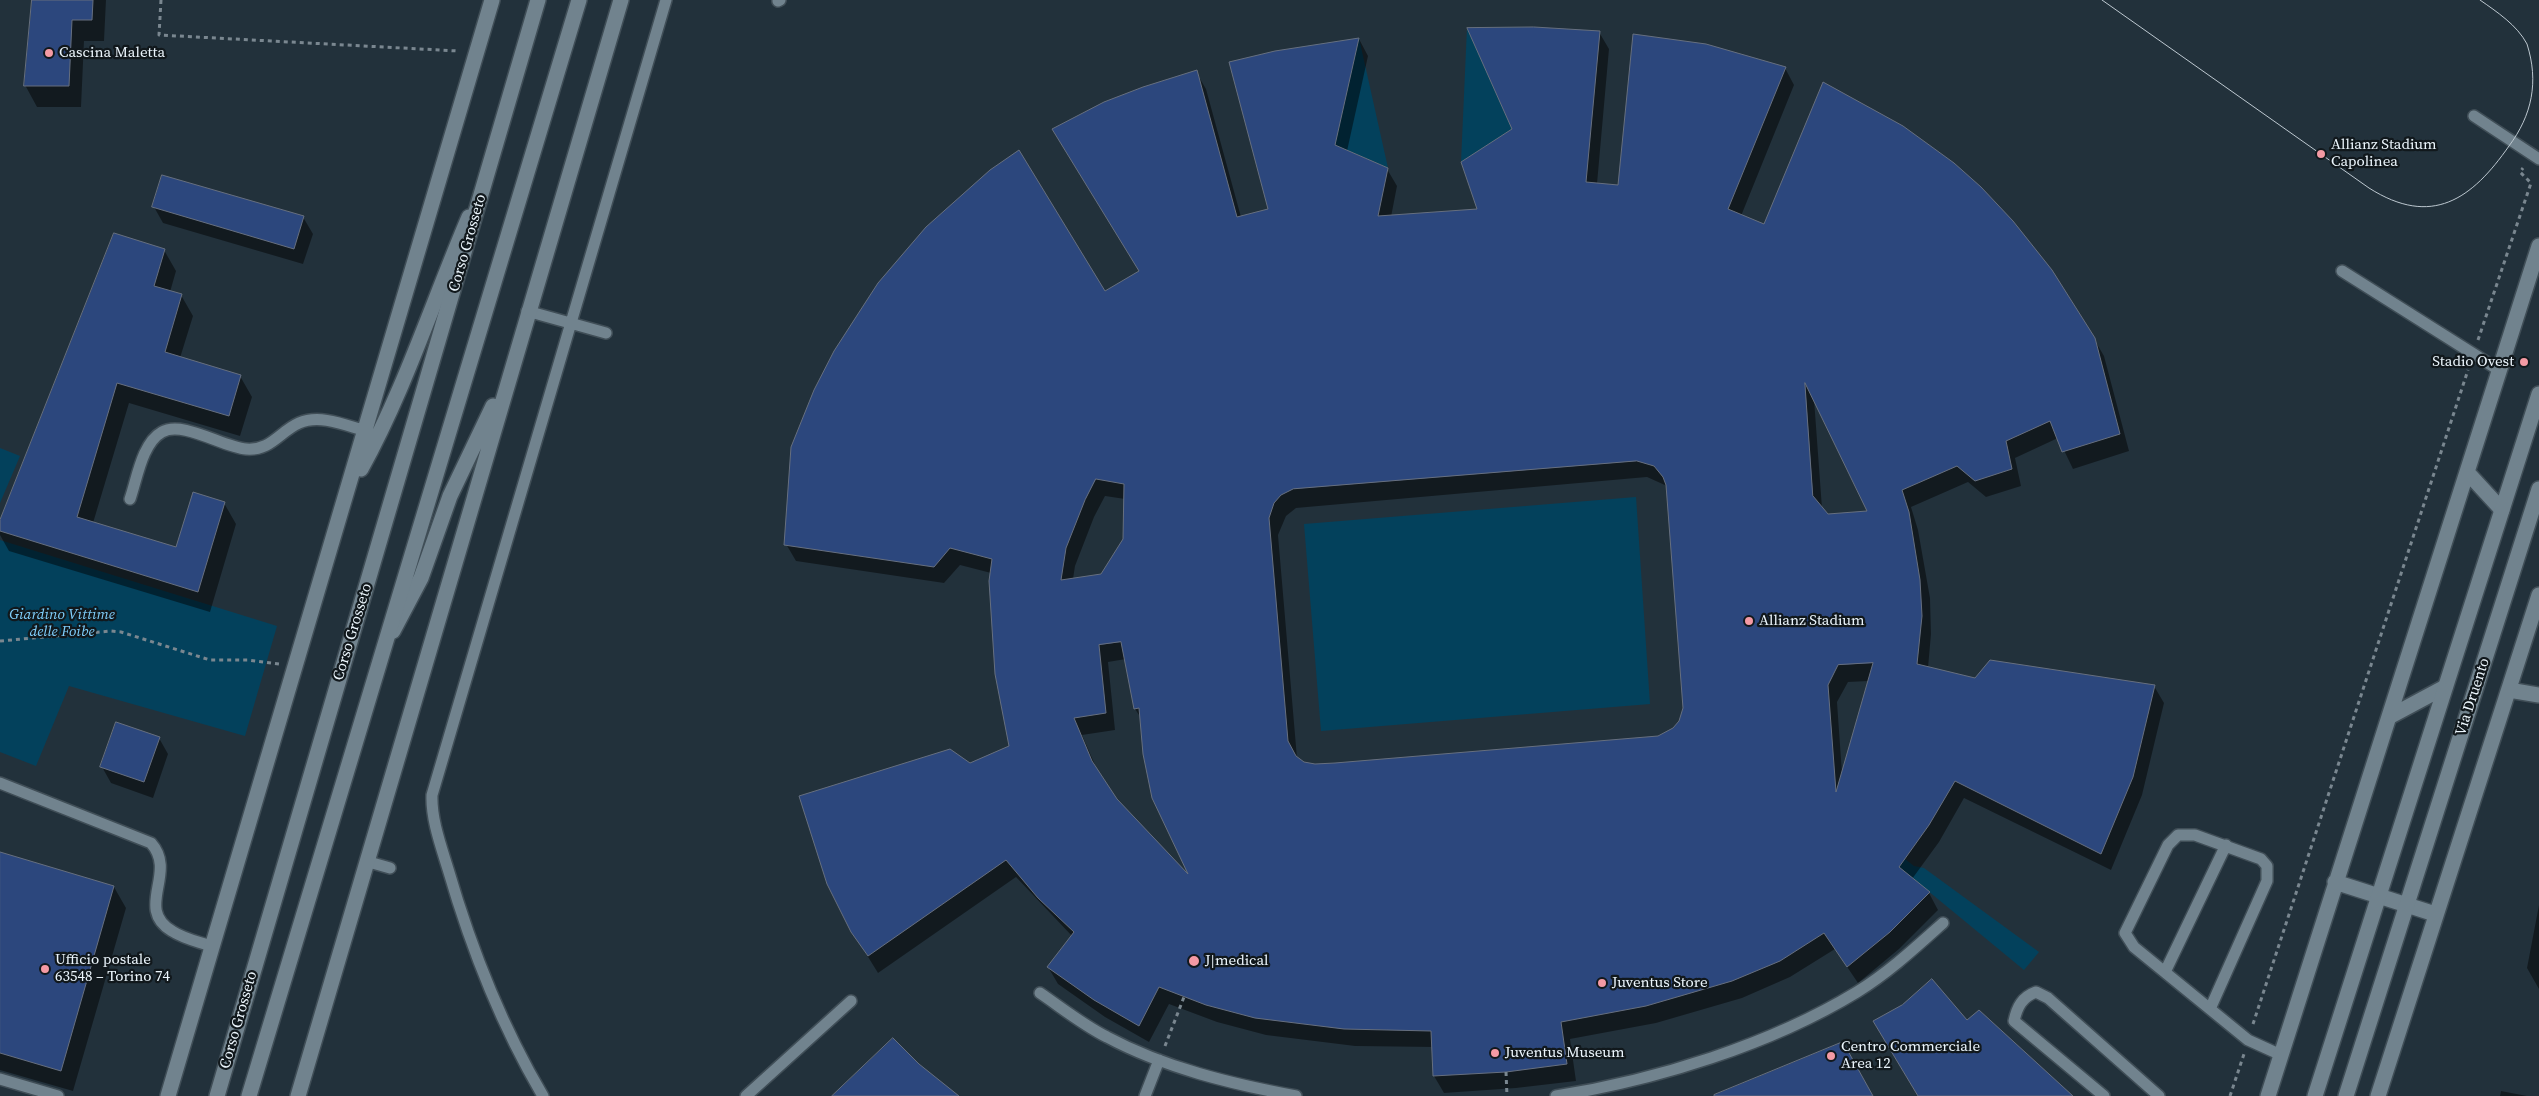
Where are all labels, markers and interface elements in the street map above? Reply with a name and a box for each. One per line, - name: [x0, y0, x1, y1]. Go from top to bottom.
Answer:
- place label: Cascina Maletta: [59, 44, 165, 62]
- marker: Cascina Maletta: [43, 47, 55, 59]
- place label: Allianz Stadium Capolinea: [2331, 136, 2437, 171]
- marker: Allianz Stadium Capolinea: [2315, 148, 2327, 160]
- street label: Corso Grosseto: [445, 192, 491, 294]
- place label: Stadio Ovest: [2432, 353, 2514, 371]
- marker: Stadio Ovest: [2518, 356, 2530, 368]
- street label: Corso Grosseto: [330, 581, 376, 683]
- park label: Giardino Vittime delle Foibe: [9, 606, 115, 641]
- place label: Allianz Stadium: [1759, 612, 1865, 630]
- marker: Allianz Stadium: [1743, 615, 1755, 627]
- street label: Via Druento: [2452, 656, 2494, 738]
- place label: Ufficio postale 63548 – Torino 74: [55, 951, 170, 986]
- place label: J|medical: [1205, 952, 1269, 970]
- marker: J|medical: [1187, 954, 1201, 968]
- marker: Ufficio postale 63548 – Torino 74: [39, 963, 51, 975]
- street label: Corso Grosseto: [216, 969, 262, 1071]
- place label: Juventus Store: [1612, 974, 1708, 992]
- marker: Juventus Store: [1596, 977, 1608, 989]
- place label: Centro Commerciale Area 12: [1841, 1038, 1980, 1073]
- place label: Juventus Museum: [1505, 1044, 1625, 1062]
- marker: Juventus Museum: [1489, 1047, 1501, 1059]
- marker: Centro Commerciale Area 12: [1825, 1050, 1837, 1062]

